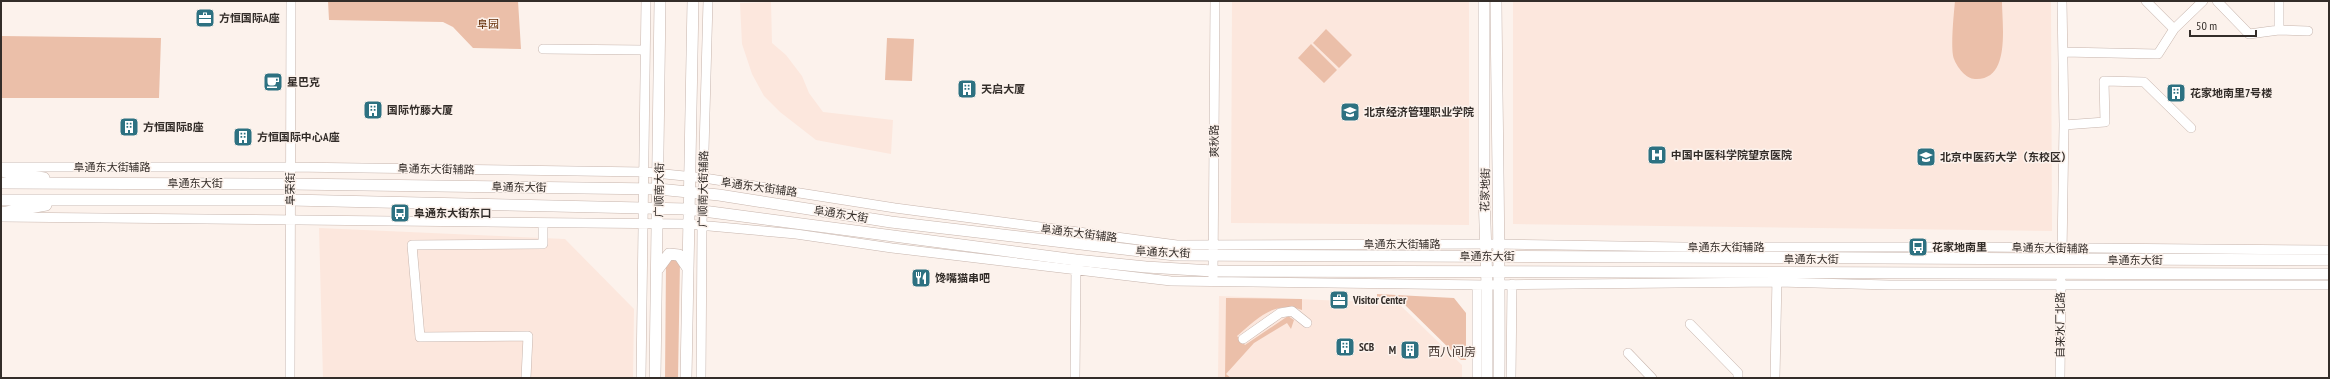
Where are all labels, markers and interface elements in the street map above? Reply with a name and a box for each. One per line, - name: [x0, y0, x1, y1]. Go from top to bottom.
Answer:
- office icon: 方恒国际A座: [194, 7, 216, 29]
- place label: 方恒国际A座: [219, 11, 280, 25]
- scale bar: [2190, 12, 2256, 38]
- park label: 阜园: [477, 17, 499, 31]
- text: 50 m: [2196, 18, 2217, 33]
- cafe icon: 星巴克: [262, 71, 284, 93]
- place label: 星巴克: [287, 75, 320, 89]
- building icon: 天启大厦: [956, 78, 978, 100]
- place label: 天启大厦: [981, 82, 1025, 96]
- building icon: 花家地南里7号楼: [2165, 82, 2187, 104]
- place label: 花家地南里7号楼: [2190, 86, 2272, 100]
- building icon: 国际竹藤大厦: [362, 99, 384, 121]
- school or university icon: 北京经济管理职业学院: [1339, 101, 1361, 123]
- place label: 国际竹藤大厦: [387, 103, 453, 117]
- place label: 北京经济管理职业学院: [1364, 105, 1474, 119]
- building icon: 方恒国际B座: [118, 116, 140, 138]
- place label: 方恒国际B座: [143, 120, 203, 134]
- street label: 爽秋路: [1207, 125, 1221, 158]
- building icon: 方恒国际中心A座: [232, 126, 254, 148]
- place label: 方恒国际中心A座: [257, 130, 340, 144]
- hospital icon: 中国中医科学院望京医院: [1646, 144, 1668, 166]
- school or university icon: 北京中医药大学（东校区）: [1915, 146, 1937, 168]
- place label: 中国中医科学院望京医院: [1671, 148, 1792, 162]
- street label: 广顺南大街辅路: [695, 150, 711, 228]
- place label: 北京中医药大学（东校区）: [1940, 150, 2072, 164]
- street label: 阜通东大街辅路: [74, 160, 151, 174]
- street label: 阜通东大街辅路: [397, 161, 475, 177]
- street label: 广顺南大街: [652, 162, 666, 218]
- street label: 花家地街: [1478, 168, 1492, 212]
- street label: 阜荣街: [283, 173, 297, 206]
- street label: 阜通东大街辅路: [720, 175, 798, 199]
- street label: 阜通东大街: [168, 176, 223, 190]
- street label: 阜通东大街: [491, 180, 547, 194]
- bus stop icon: 阜通东大街东口: [389, 202, 411, 224]
- street label: 阜通东大街: [813, 203, 869, 225]
- place label: 阜通东大街东口: [414, 206, 491, 220]
- street label: 阜通东大街辅路: [1040, 221, 1118, 245]
- bus stop icon: 花家地南里: [1907, 236, 1929, 258]
- street label: 阜通东大街辅路: [1364, 237, 1441, 251]
- street label: 阜通东大街辅路: [1688, 240, 1765, 254]
- place label: 花家地南里: [1932, 240, 1987, 254]
- street label: 阜通东大街辅路: [2011, 240, 2089, 256]
- street label: 阜通东大街: [1135, 244, 1191, 260]
- street label: 阜通东大街: [1460, 249, 1515, 263]
- street label: 阜通东大街: [1784, 252, 1839, 266]
- street label: 阜通东大街: [2108, 253, 2163, 267]
- restaurant icon: 馋嘴猫串吧: [910, 267, 932, 289]
- place label: 馋嘴猫串吧: [935, 271, 990, 285]
- office icon: Visitor Center: [1328, 289, 1350, 311]
- street label: 自来水厂北路: [2053, 292, 2067, 358]
- place label: Visitor Center: [1352, 293, 1407, 307]
- building icon: SCB: [1334, 336, 1356, 358]
- building icon: M: [1399, 339, 1421, 361]
- place label: SCB: [1359, 340, 1375, 354]
- place label: M: [1389, 343, 1396, 357]
- district label: 西八间房: [1428, 344, 1476, 359]

